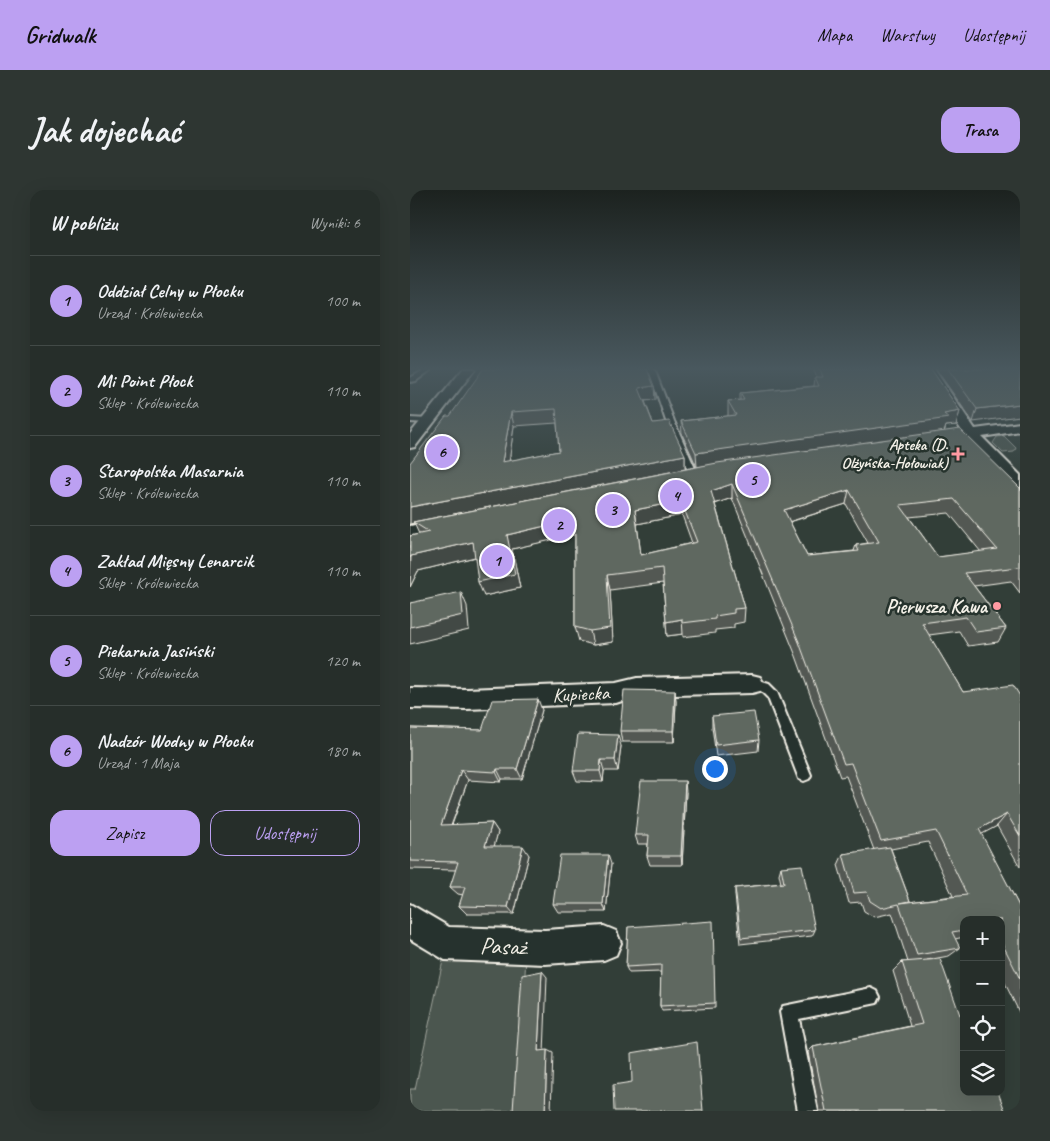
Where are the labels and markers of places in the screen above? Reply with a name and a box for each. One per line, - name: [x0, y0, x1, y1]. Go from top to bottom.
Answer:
- pin: 6: [426, 433, 458, 471]
- place label: Apteka (D. Olżyńska-Hołowiak): [842, 435, 950, 473]
- marker: Apteka (D. Olżyńska-Hołowiak): [952, 448, 964, 460]
- pin: 5: [737, 461, 769, 499]
- pin: 4: [660, 477, 692, 515]
- pin: 3: [597, 491, 629, 529]
- pin: 2: [543, 506, 575, 544]
- pin: 1: [481, 542, 513, 580]
- place label: Pierwsza Kawa: [886, 594, 989, 619]
- marker: Pierwsza Kawa: [991, 600, 1003, 612]

